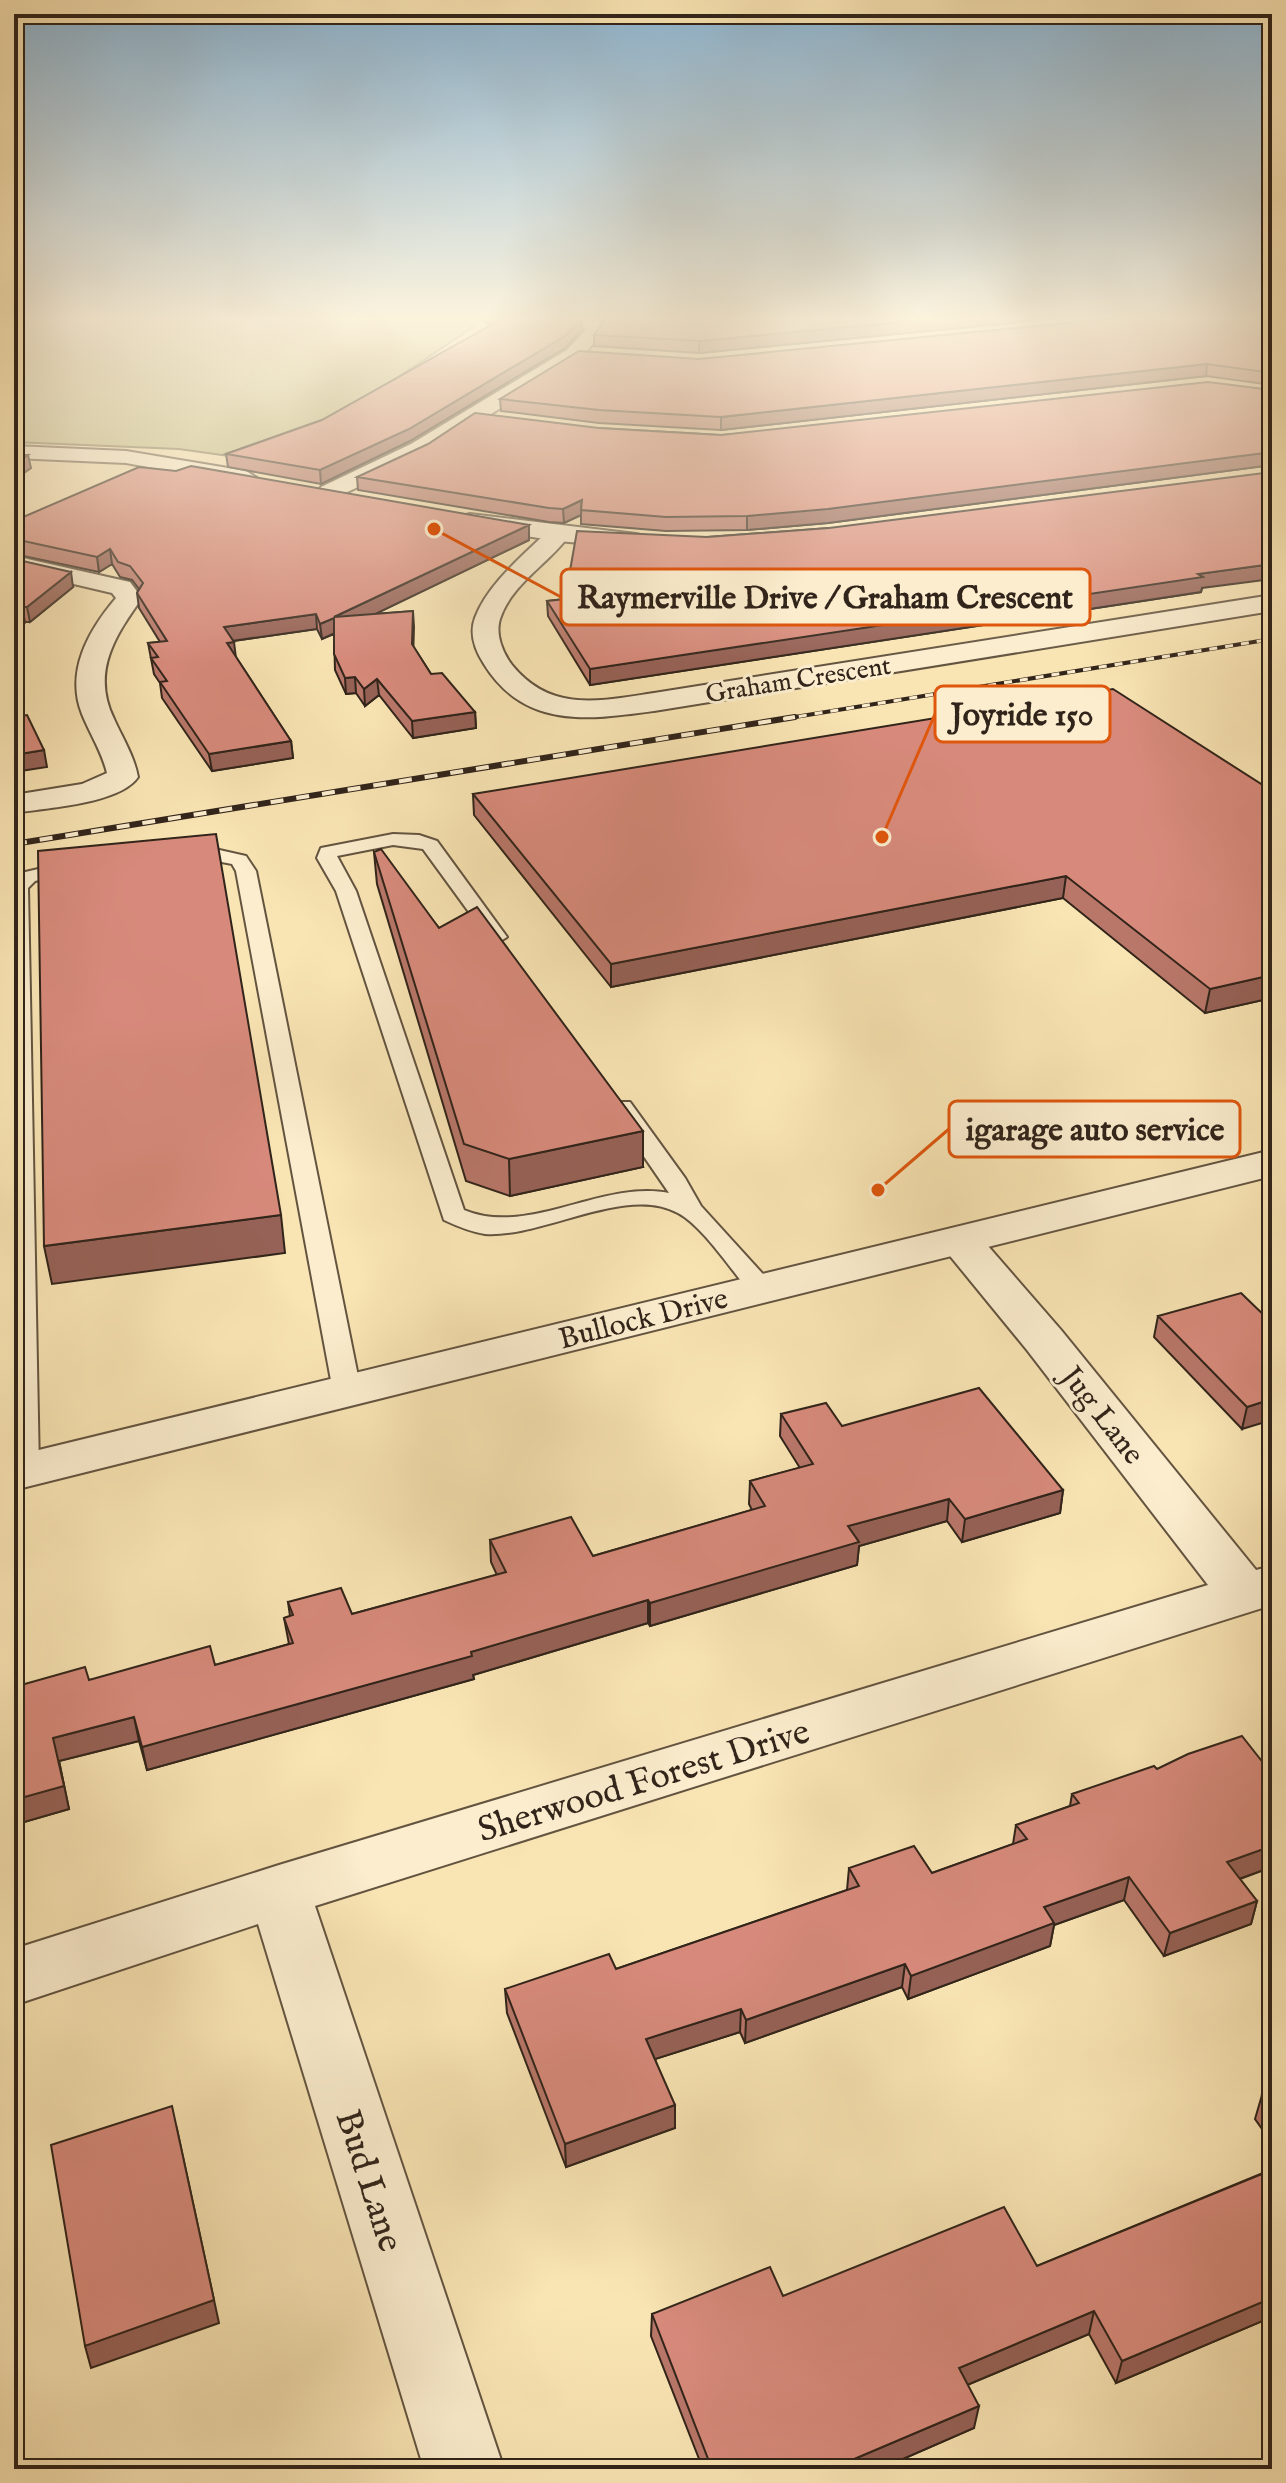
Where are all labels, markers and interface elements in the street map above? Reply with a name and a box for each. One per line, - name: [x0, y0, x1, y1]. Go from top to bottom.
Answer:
- callout: Raymerville Drive / Graham Crescent: [561, 569, 1090, 625]
- text: Raymerville Drive / Graham Crescent: [577, 579, 1073, 620]
- street label: Graham Crescent: [703, 650, 893, 711]
- callout: Joyride 150: [935, 686, 1110, 742]
- text: Joyride 150: [947, 696, 1093, 737]
- callout: igarage auto service: [949, 1101, 1240, 1157]
- text: igarage auto service: [966, 1111, 1225, 1152]
- street label: Bullock Drive: [555, 1281, 732, 1359]
- street label: Jug Lane: [1050, 1357, 1151, 1473]
- street label: Sherwood Forest Drive: [472, 1709, 815, 1854]
- street label: Bud Lane: [324, 2104, 413, 2258]

